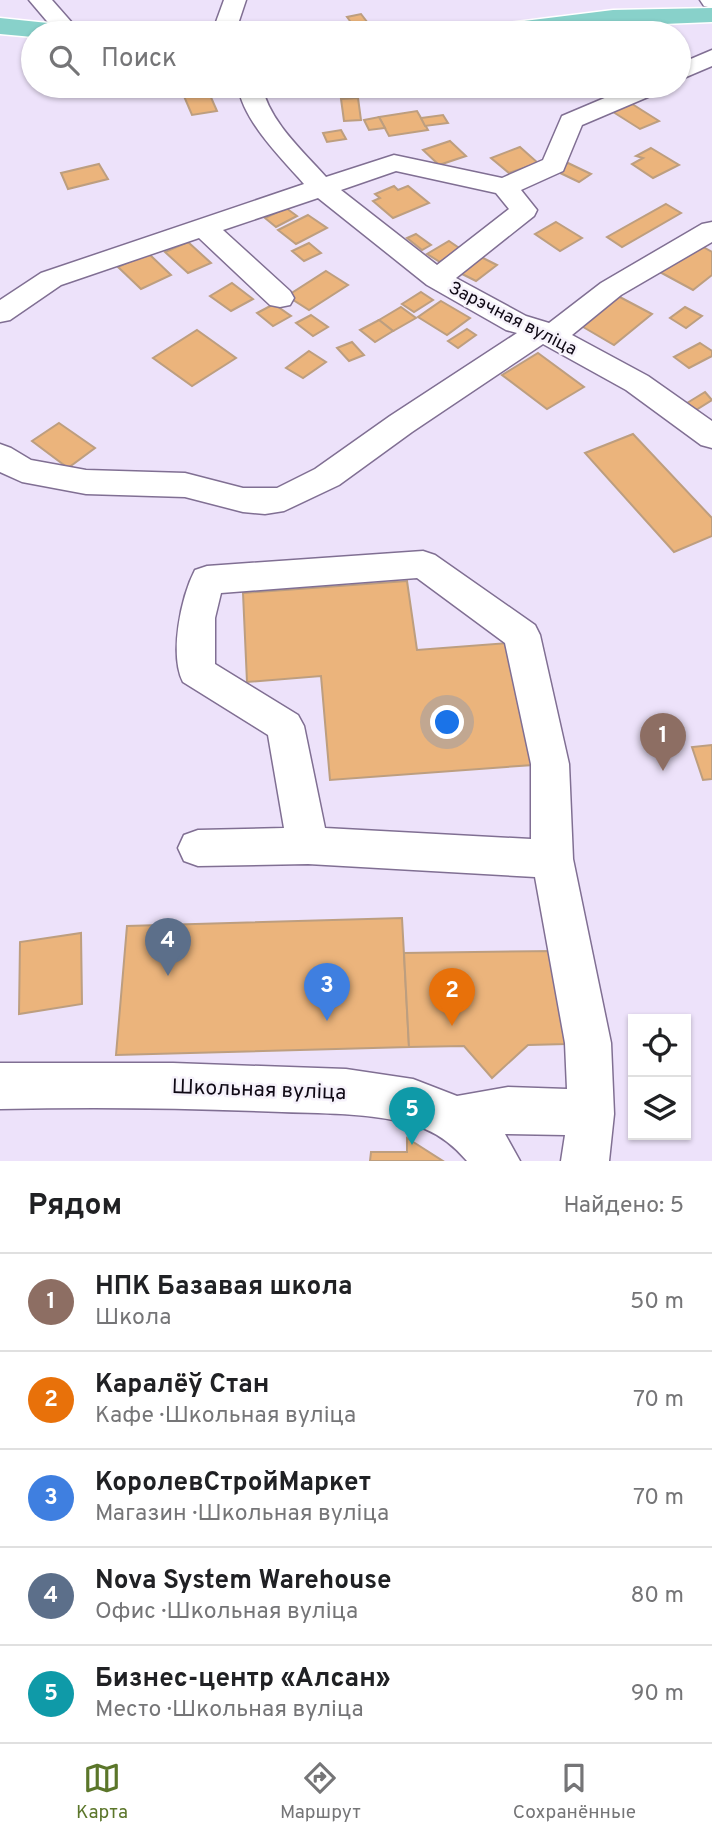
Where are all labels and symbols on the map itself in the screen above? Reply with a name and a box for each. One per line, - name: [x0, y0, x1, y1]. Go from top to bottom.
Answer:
- street label: Зарэчная вуліца: [444, 277, 580, 362]
- your location: [430, 705, 464, 739]
- pin: 1: [640, 713, 686, 771]
- pin: 4: [145, 918, 191, 976]
- pin: 3: [304, 963, 350, 1021]
- pin: 2: [429, 968, 475, 1026]
- street label: Школьная вуліца: [171, 1074, 347, 1107]
- pin: 5: [389, 1087, 435, 1145]

